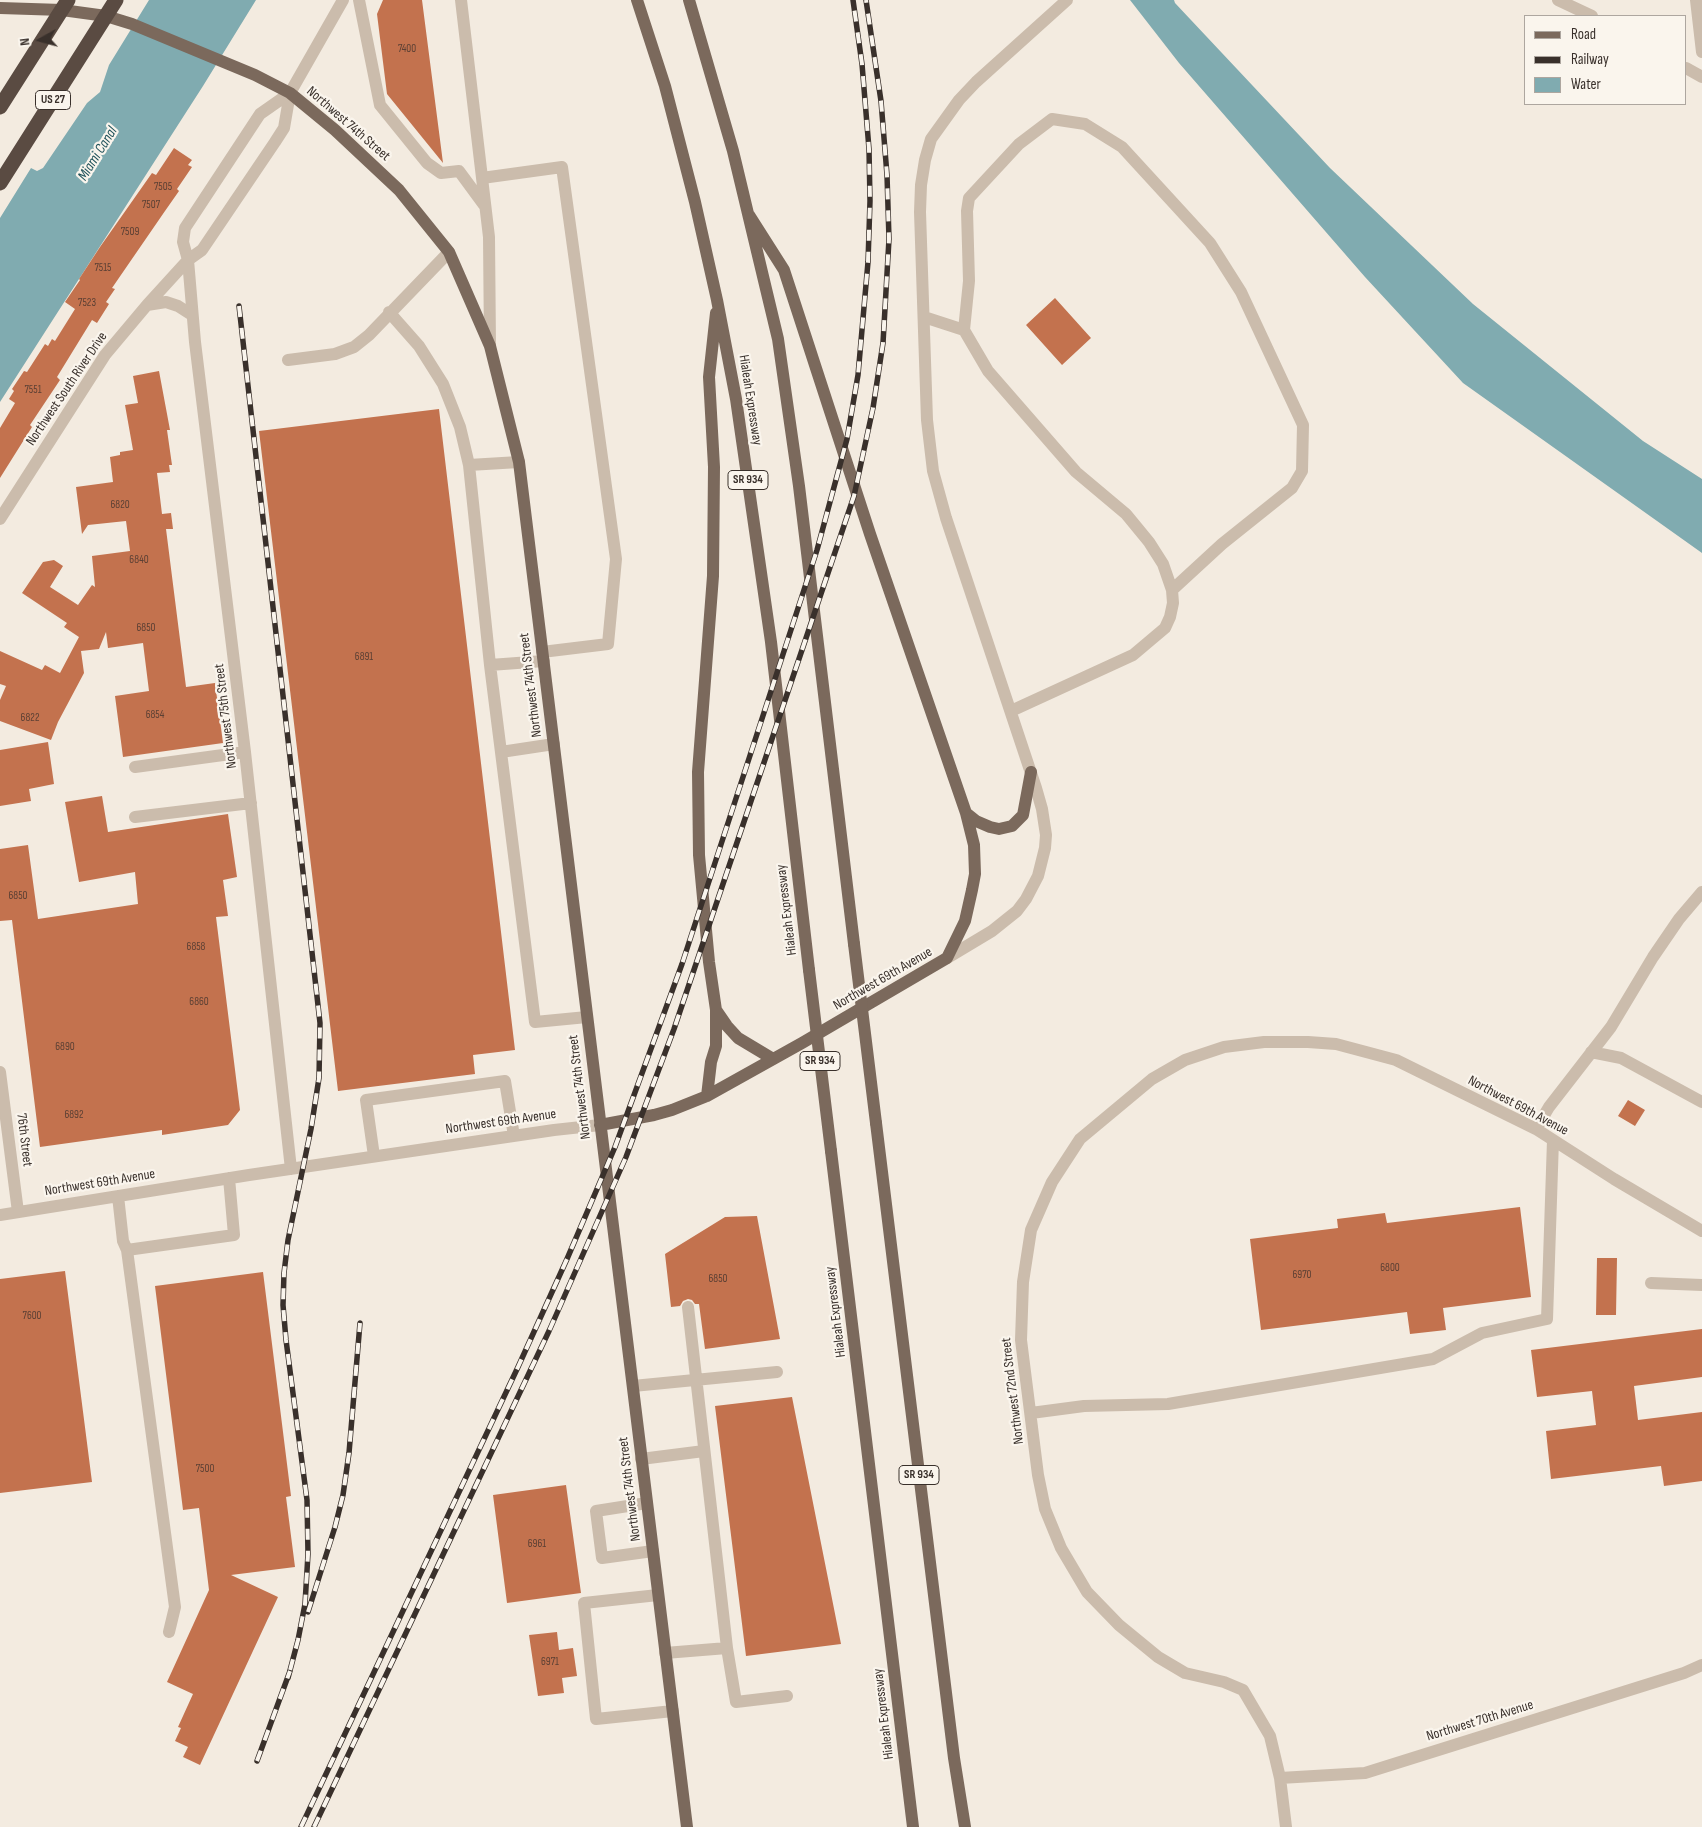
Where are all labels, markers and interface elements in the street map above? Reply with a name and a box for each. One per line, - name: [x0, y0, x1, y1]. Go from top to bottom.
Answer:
- north arrow: [15, 15, 65, 65]
- legend: [1524, 15, 1687, 105]
- text: Road: [1571, 25, 1596, 44]
- text: N: [16, 37, 34, 47]
- house number: 7400: [398, 42, 416, 56]
- text: Railway: [1571, 50, 1609, 69]
- text: Water: [1571, 75, 1601, 94]
- street label: Northwest 74th Street: [303, 83, 393, 165]
- road number: US 27: [36, 90, 70, 110]
- water label: Miami Canal: [74, 124, 122, 184]
- house number: 7505: [154, 180, 172, 194]
- house number: 7507: [142, 198, 160, 212]
- house number: 7509: [121, 225, 139, 239]
- house number: 7515: [94, 261, 112, 275]
- house number: 7523: [78, 296, 96, 310]
- street label: Northwest South River Drive: [23, 329, 111, 449]
- street label: Hialeah Expressway: [735, 354, 765, 446]
- house number: 7551: [24, 383, 42, 397]
- road number: SR 934: [728, 470, 768, 490]
- house number: 6820: [110, 498, 130, 512]
- house number: 6840: [129, 553, 149, 567]
- house number: 6850: [137, 621, 155, 635]
- street label: Northwest 74th Street: [516, 632, 546, 738]
- house number: 6891: [355, 650, 373, 664]
- street label: Northwest 75th Street: [211, 663, 241, 769]
- house number: 6854: [146, 708, 164, 722]
- house number: 6822: [21, 711, 39, 725]
- street label: Hialeah Expressway: [773, 864, 801, 956]
- house number: 6850: [9, 889, 27, 903]
- house number: 6858: [187, 940, 205, 954]
- street label: Northwest 69th Avenue: [831, 944, 935, 1014]
- house number: 6860: [189, 995, 209, 1009]
- street label: Northwest 74th Street: [565, 1034, 595, 1140]
- house number: 6890: [55, 1040, 75, 1054]
- road number: SR 934: [800, 1052, 840, 1070]
- street label: Northwest 69th Avenue: [1465, 1072, 1571, 1140]
- street label: Northwest 69th Avenue: [445, 1106, 557, 1138]
- house number: 6892: [64, 1108, 84, 1122]
- street label: 76th Street: [12, 1112, 36, 1168]
- street label: Northwest 69th Avenue: [44, 1166, 156, 1200]
- house number: 6800: [1380, 1261, 1400, 1275]
- street label: Hialeah Expressway: [822, 1266, 850, 1358]
- house number: 6970: [1293, 1268, 1311, 1282]
- house number: 6850: [709, 1272, 727, 1286]
- house number: 7600: [22, 1309, 42, 1323]
- street label: Northwest 72nd Street: [998, 1337, 1028, 1445]
- street label: Northwest 74th Street: [615, 1436, 645, 1542]
- house number: 7500: [196, 1462, 214, 1476]
- road number: SR 934: [899, 1466, 939, 1484]
- house number: 6961: [528, 1537, 546, 1551]
- house number: 6971: [541, 1655, 559, 1669]
- street label: Hialeah Expressway: [870, 1668, 898, 1760]
- street label: Northwest 70th Avenue: [1425, 1697, 1535, 1745]

